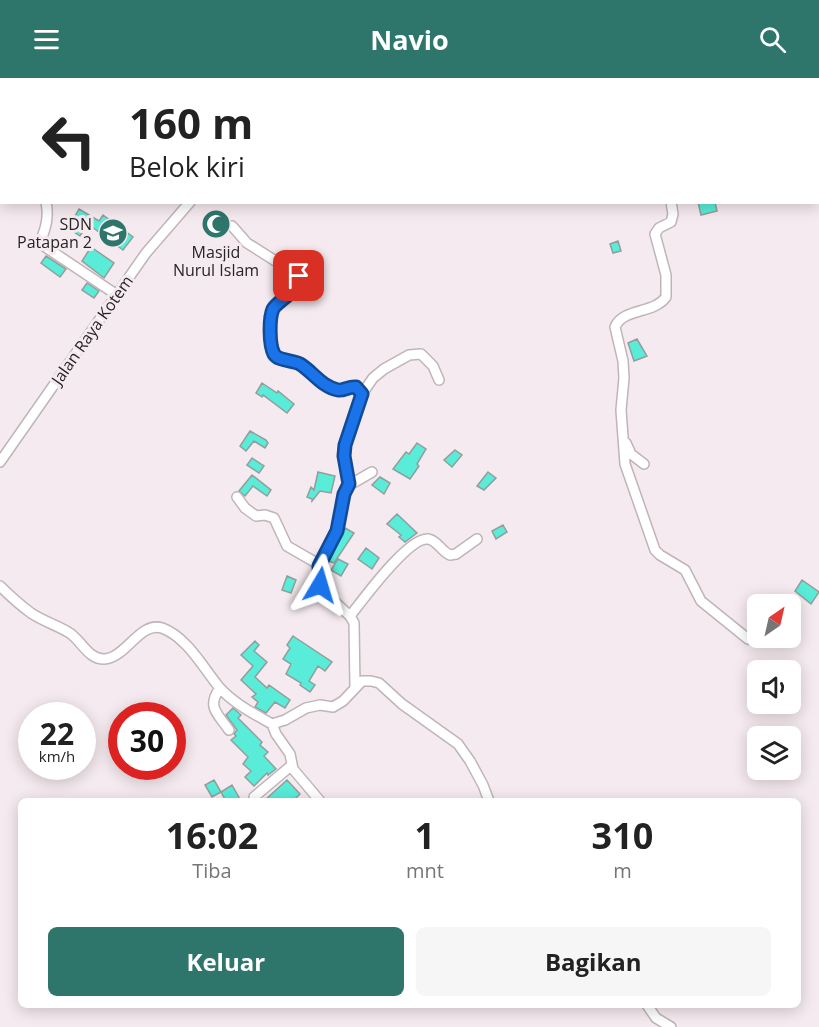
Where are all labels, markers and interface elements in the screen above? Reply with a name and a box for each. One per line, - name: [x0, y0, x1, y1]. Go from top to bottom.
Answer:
- text: Navio: [370, 21, 449, 58]
- icon: menu: [30, 23, 63, 56]
- icon: search: [756, 23, 789, 56]
- text: 160 m: [129, 94, 253, 151]
- icon: left: [30, 102, 108, 180]
- text: Belok kiri: [129, 148, 245, 185]
- mosque icon: Masjid Nurul Islam: [200, 208, 232, 240]
- place label: SDN Patapan 2: [17, 213, 92, 253]
- school or university icon: SDN Patapan 2: [97, 217, 129, 249]
- place label: Masjid Nurul Islam: [173, 241, 259, 281]
- pin: [273, 250, 324, 301]
- icon: arrive: [282, 259, 315, 292]
- street label: Jalan Raya Kotem: [45, 271, 138, 391]
- position arrow: [288, 553, 352, 617]
- north arrow: [747, 594, 801, 648]
- map controls: [747, 594, 801, 780]
- button: sound: [747, 660, 801, 714]
- speed limit sign: 30: [108, 702, 186, 780]
- text: 22: [40, 713, 74, 754]
- button: layers: [747, 726, 801, 780]
- text: km/h: [39, 746, 75, 766]
- text: 16:02: [166, 811, 258, 860]
- text: 1: [415, 811, 435, 860]
- text: 310: [592, 811, 653, 860]
- text: Tiba: [192, 857, 232, 884]
- text: mnt: [406, 857, 444, 884]
- text: m: [613, 857, 632, 884]
- button: Keluar: [48, 927, 404, 996]
- button: Bagikan: [416, 927, 771, 996]

